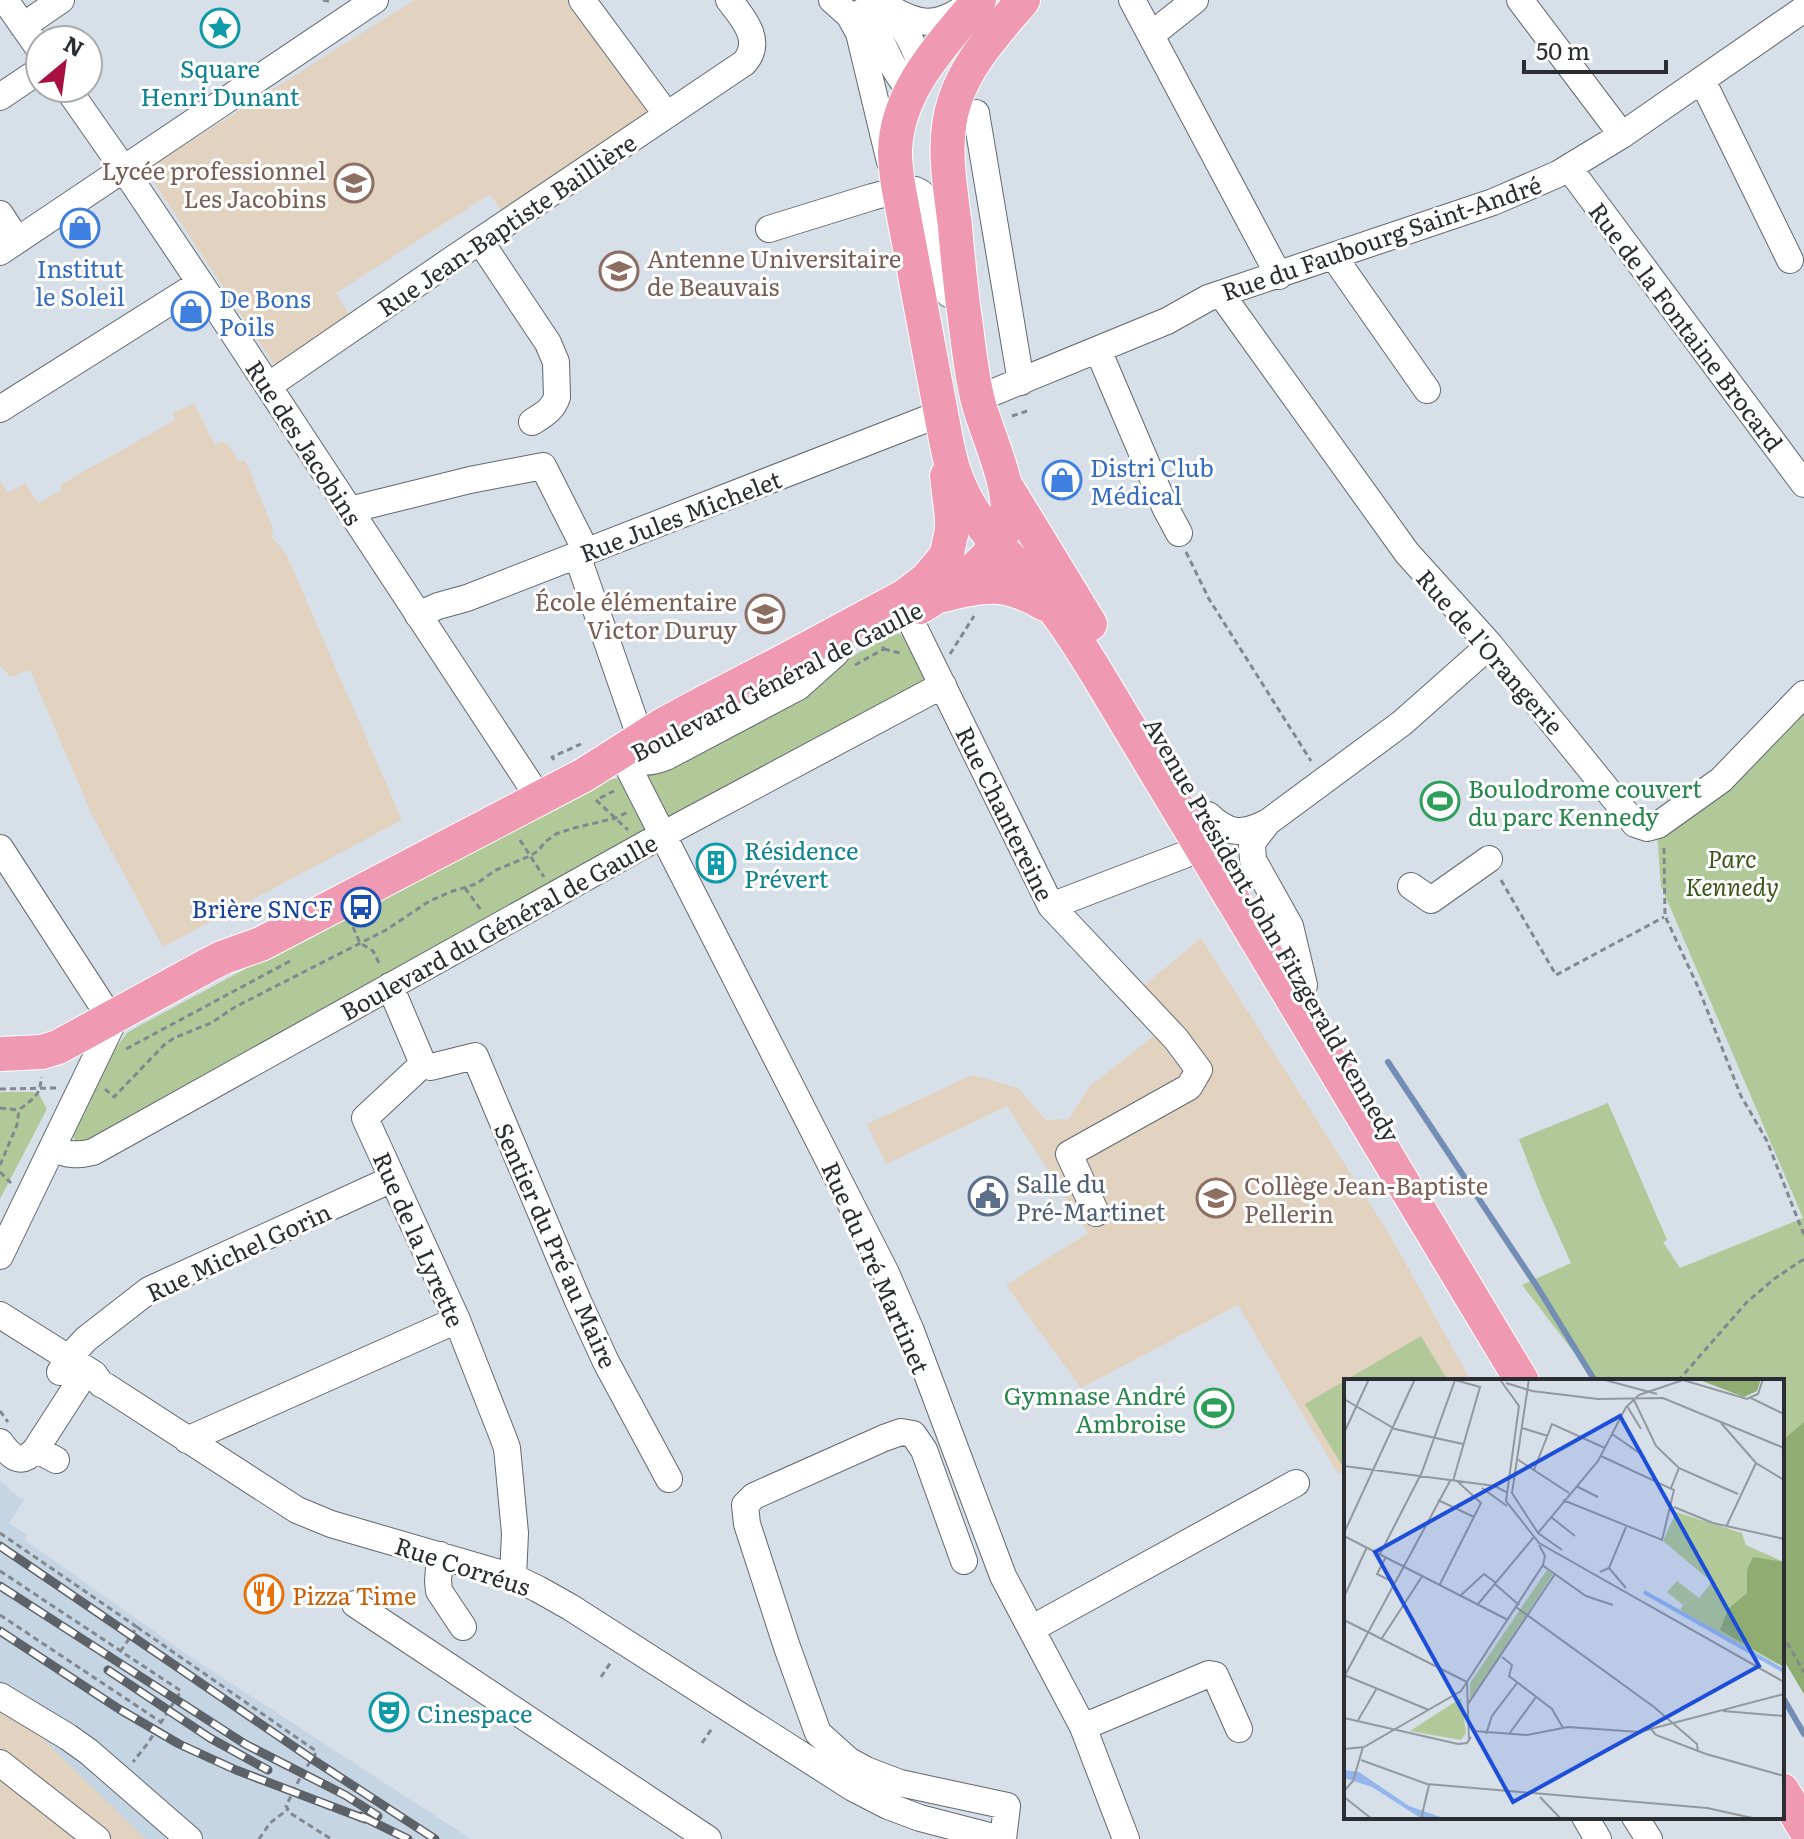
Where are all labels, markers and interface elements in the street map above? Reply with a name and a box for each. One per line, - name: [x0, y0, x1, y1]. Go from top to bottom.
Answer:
- place icon: Square Henri Dunant: [199, 7, 241, 49]
- north arrow: [24, 24, 104, 104]
- scale bar: [1524, 24, 1666, 74]
- text: N: [58, 26, 90, 64]
- text: 50 m: [1536, 32, 1590, 67]
- place label: Square Henri Dunant: [141, 50, 300, 113]
- street label: Rue Jean-Baptiste Baillière: [370, 124, 642, 324]
- place label: Lycée professionnel Les Jacobins: [102, 152, 326, 215]
- school or university icon: Lycée professionnel Les Jacobins: [333, 162, 375, 204]
- street label: Rue du Faubourg Saint-André: [1216, 166, 1546, 308]
- street label: Rue de la Fontaine Brocard: [1582, 194, 1793, 458]
- shop icon: Institut le Soleil: [59, 207, 101, 249]
- place label: Antenne Universitaire de Beauvais: [647, 240, 901, 303]
- place label: Institut le Soleil: [35, 250, 125, 313]
- school or university icon: Antenne Universitaire de Beauvais: [598, 250, 640, 292]
- place label: De Bons Poils: [219, 280, 311, 343]
- shop icon: De Bons Poils: [170, 290, 212, 332]
- street label: Rue des Jacobins: [238, 353, 372, 532]
- place label: Distri Club Médical: [1090, 449, 1214, 512]
- shop icon: Distri Club Médical: [1041, 459, 1083, 501]
- street label: Rue Jules Michelet: [574, 460, 786, 570]
- street label: Rue de l'Orangerie: [1409, 561, 1573, 741]
- place label: École élémentaire Victor Duruy: [535, 583, 737, 646]
- street label: Boulevard Général de Gaulle: [624, 591, 928, 769]
- school or university icon: École élémentaire Victor Duruy: [744, 593, 786, 635]
- street label: Avenue Président John Fitzgerald Kennedy: [1136, 710, 1410, 1148]
- street label: Rue Chantereine: [948, 720, 1064, 906]
- place label: Boulodrome couvert du parc Kennedy: [1468, 770, 1702, 833]
- sports icon: Boulodrome couvert du parc Kennedy: [1419, 780, 1461, 822]
- street label: Boulevard du Général de Gaulle: [333, 824, 663, 1028]
- place label: Résidence Prévert: [744, 832, 858, 895]
- park label: Parc Kennedy: [1685, 840, 1779, 903]
- building icon: Résidence Prévert: [695, 842, 737, 884]
- bus stop icon: Brière SNCF: [340, 886, 382, 928]
- place label: Brière SNCF: [192, 890, 333, 925]
- street label: Sentier du Pré au Maire: [487, 1117, 627, 1373]
- street label: Rue de la Lyrette: [366, 1146, 474, 1332]
- street label: Rue du Pré Martinet: [814, 1155, 940, 1379]
- place label: Salle du Pré-Martinet: [1016, 1165, 1166, 1228]
- place label: Collège Jean-Baptiste Pellerin: [1244, 1167, 1488, 1230]
- public building icon: Salle du Pré-Martinet: [967, 1175, 1009, 1217]
- school or university icon: Collège Jean-Baptiste Pellerin: [1195, 1177, 1237, 1219]
- street label: Rue Michel Gorin: [140, 1193, 336, 1309]
- place label: Gymnase André Ambroise: [1004, 1377, 1186, 1440]
- inset map: [1344, 1379, 1784, 1819]
- sports icon: Gymnase André Ambroise: [1193, 1387, 1235, 1429]
- street label: Rue Corréus: [391, 1527, 535, 1603]
- restaurant icon: Pizza Time: [243, 1573, 285, 1615]
- place label: Pizza Time: [292, 1577, 417, 1612]
- theatre icon: Cinespace: [368, 1691, 410, 1733]
- place label: Cinespace: [417, 1695, 532, 1730]

